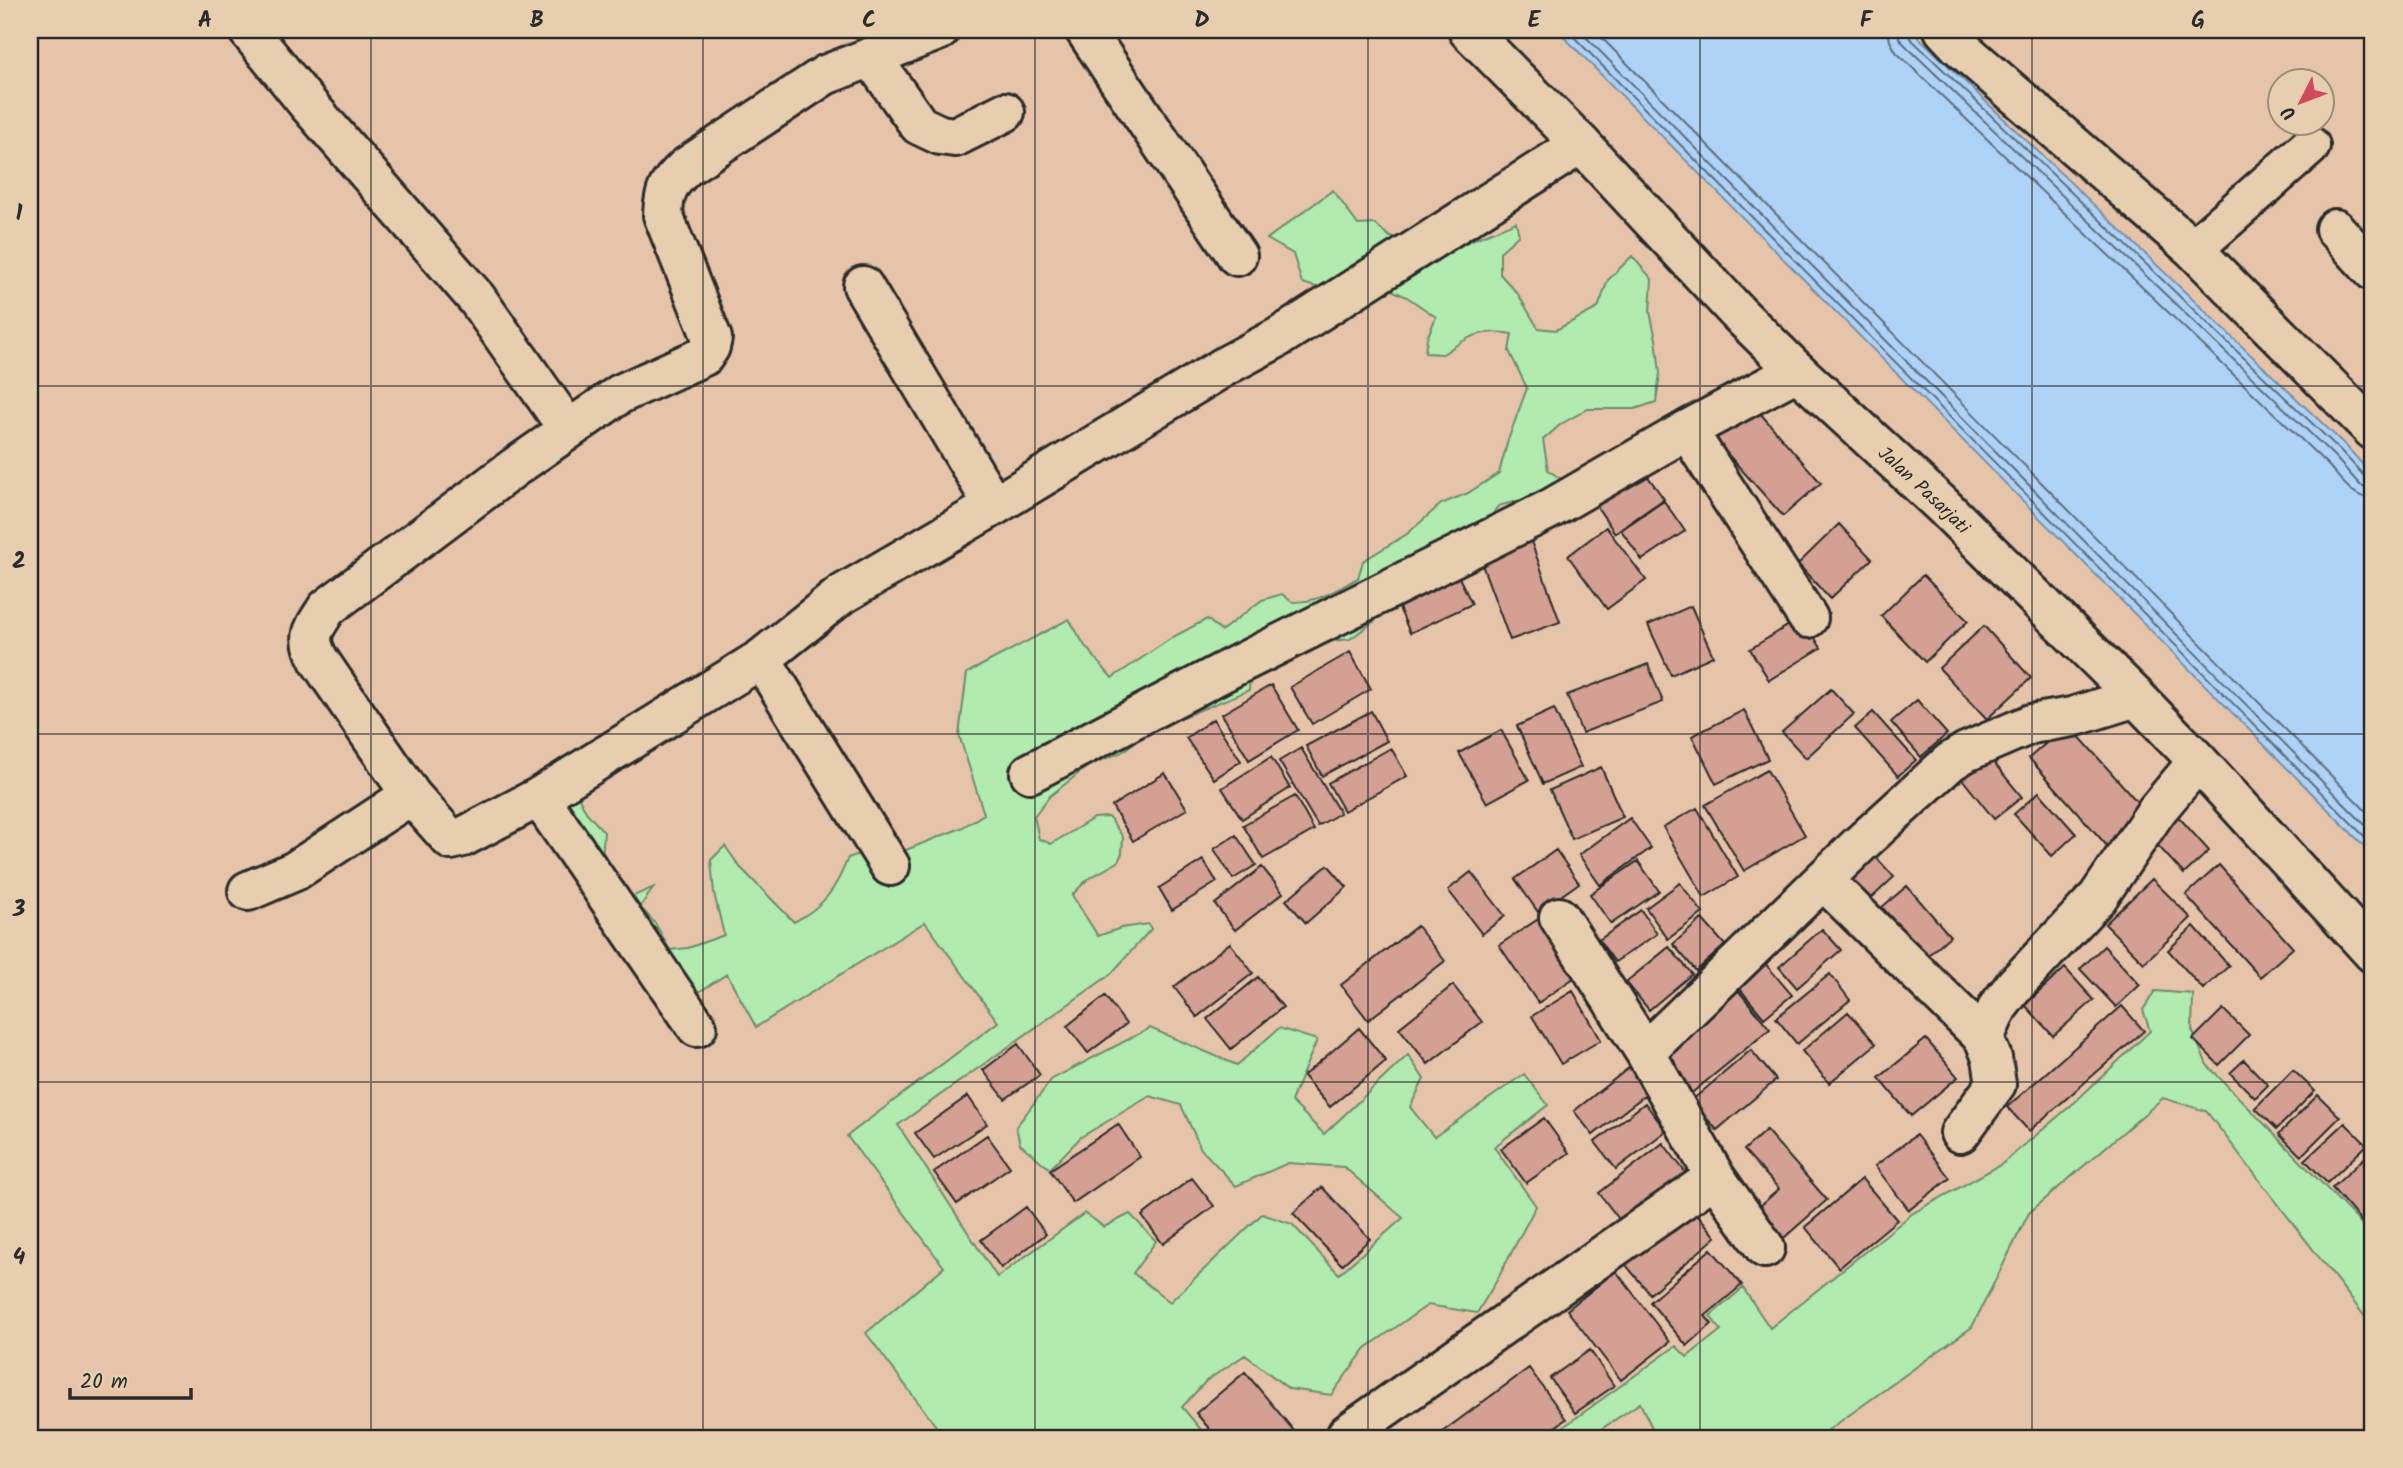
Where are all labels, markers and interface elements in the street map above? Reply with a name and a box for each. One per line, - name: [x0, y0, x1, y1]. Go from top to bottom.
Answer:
- text: A: [198, 3, 212, 39]
- text: B: [530, 3, 544, 39]
- text: C: [862, 3, 876, 39]
- text: D: [1194, 3, 1210, 39]
- text: E: [1528, 3, 1542, 39]
- text: F: [1860, 3, 1874, 39]
- text: G: [2191, 3, 2205, 39]
- north arrow: [2266, 66, 2336, 136]
- text: U: [2274, 97, 2305, 126]
- text: 1: [16, 196, 23, 232]
- street label: Jalan Pasarjati: [1870, 440, 1977, 543]
- text: 2: [12, 544, 26, 580]
- text: 3: [12, 892, 26, 928]
- text: 4: [13, 1240, 26, 1276]
- scale bar: [70, 1356, 191, 1400]
- text: 20 m: [80, 1366, 128, 1399]

